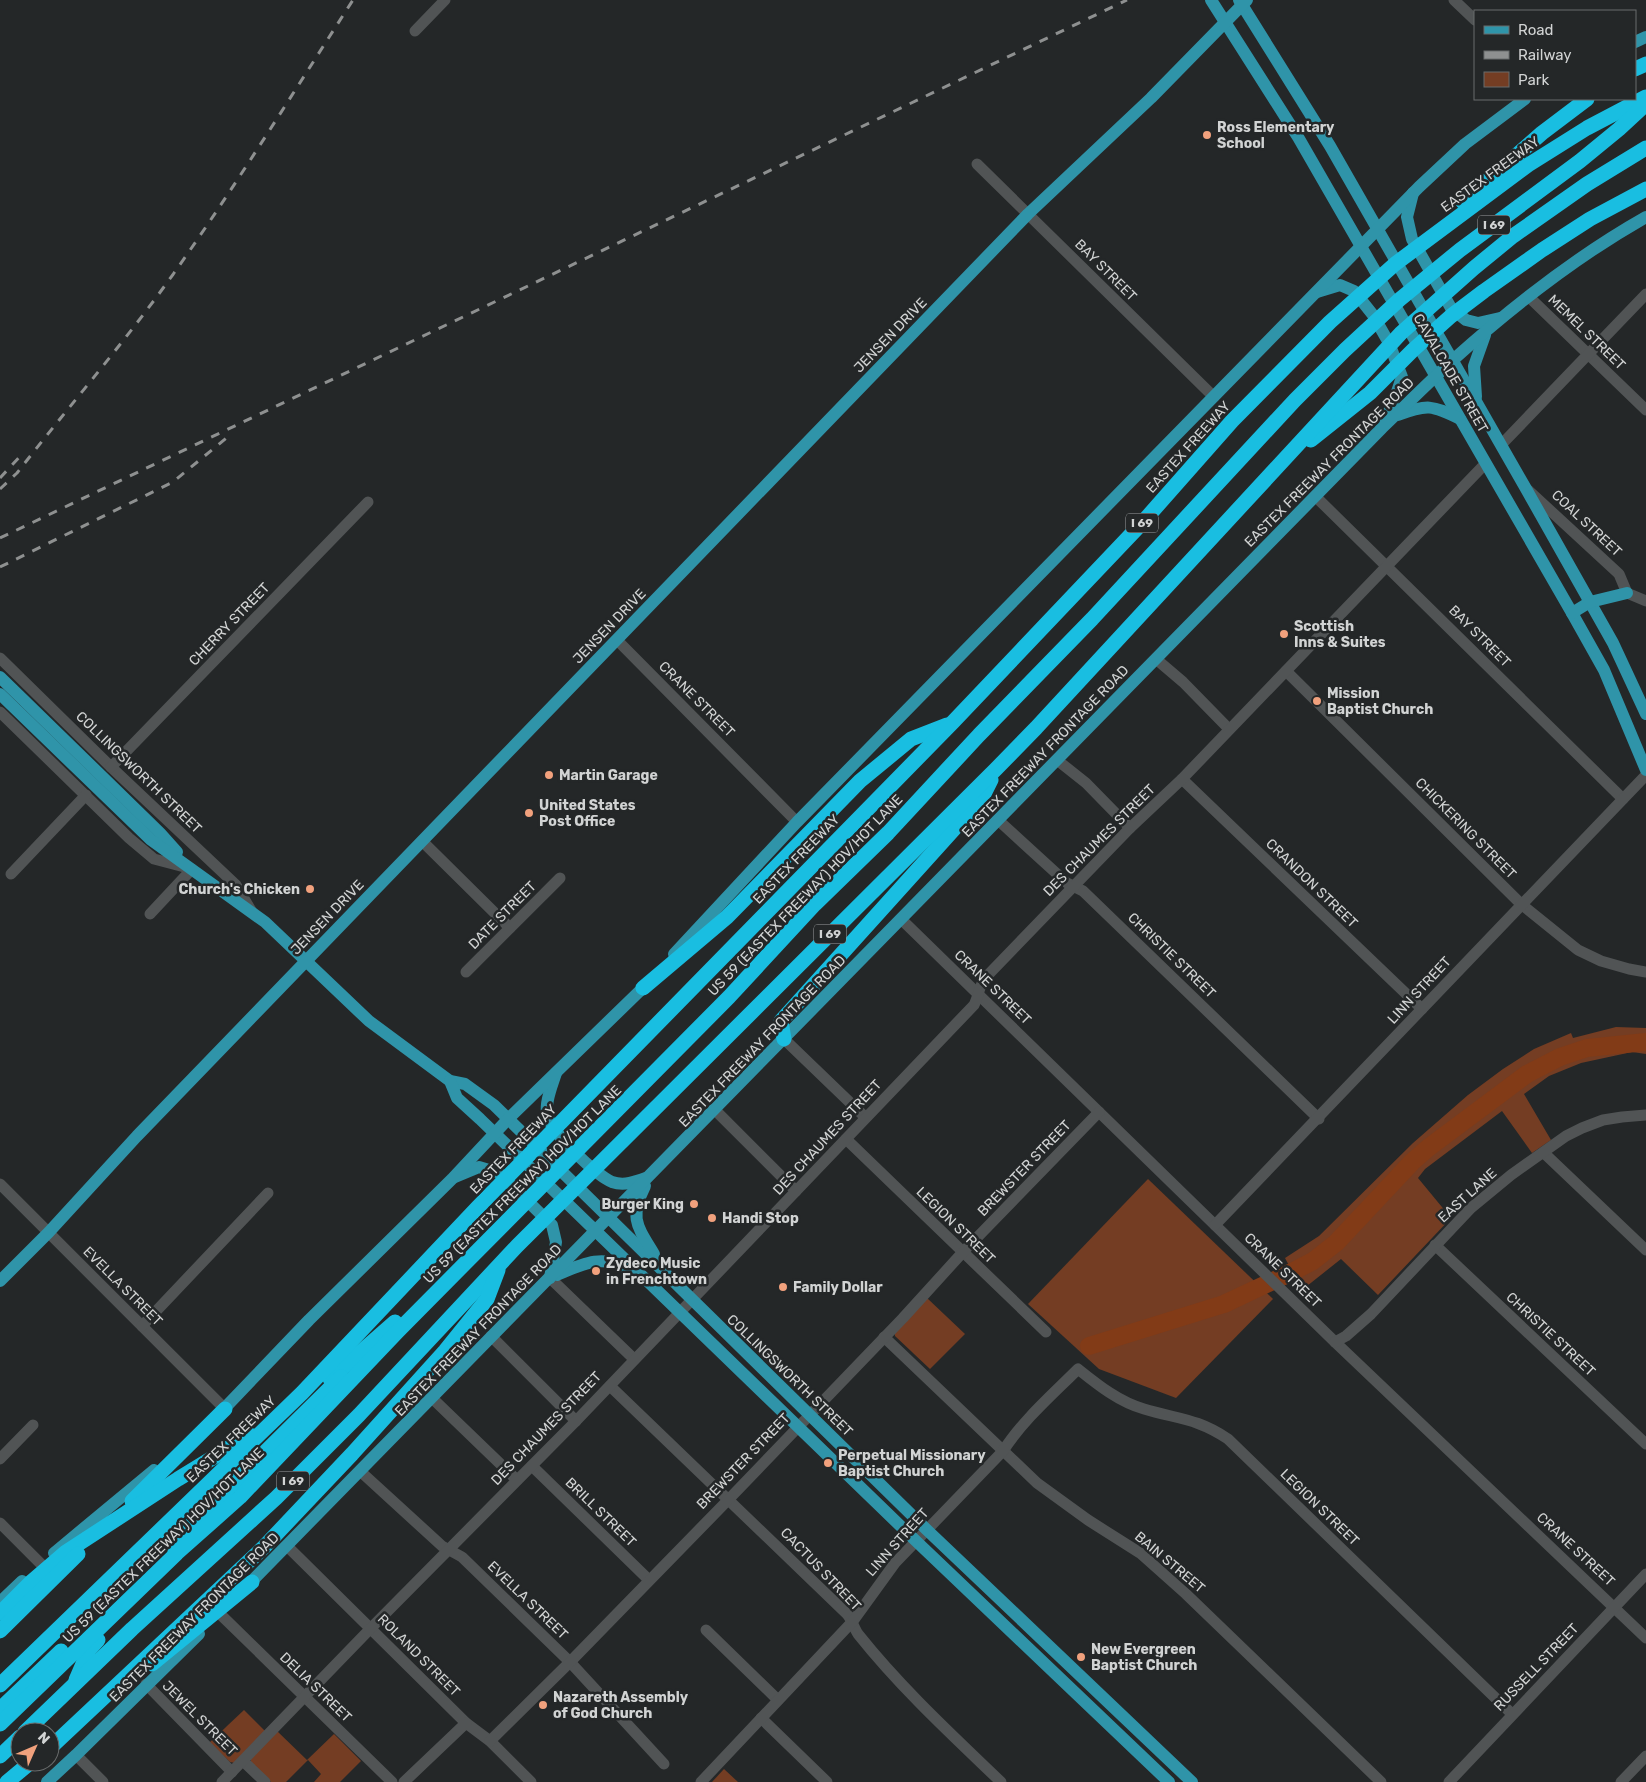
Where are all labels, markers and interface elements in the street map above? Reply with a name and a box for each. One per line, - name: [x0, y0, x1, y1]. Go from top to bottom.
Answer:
- legend: [1474, 10, 1636, 100]
- text: Road: [1518, 21, 1554, 39]
- text: Railway: [1518, 46, 1572, 64]
- text: Park: [1518, 71, 1549, 89]
- place label: Ross Elementary School: [1217, 119, 1335, 152]
- marker: Ross Elementary School: [1201, 129, 1213, 141]
- street label: EASTEX FREEWAY: [1438, 133, 1543, 216]
- road number: I 69: [1478, 216, 1510, 234]
- street label: BAY STREET: [1071, 236, 1140, 305]
- street label: MEMEL STREET: [1544, 291, 1629, 374]
- street label: JENSEN DRIVE: [850, 294, 930, 376]
- street label: CAVALCADE STREET: [1410, 311, 1492, 436]
- street label: EASTEX FREEWAY FRONTAGE ROAD: [1241, 374, 1418, 551]
- street label: EASTEX FREEWAY: [1143, 398, 1234, 497]
- street label: COAL STREET: [1548, 486, 1625, 560]
- road number: I 69: [1126, 514, 1158, 532]
- street label: CHERRY STREET: [185, 579, 273, 669]
- street label: JENSEN DRIVE: [569, 585, 649, 667]
- street label: BAY STREET: [1445, 602, 1514, 671]
- place label: Scottish Inns & Suites: [1294, 618, 1386, 651]
- marker: Scottish Inns & Suites: [1278, 628, 1290, 640]
- street label: CRANE STREET: [655, 658, 738, 741]
- street label: EASTEX FREEWAY FRONTAGE ROAD: [958, 662, 1132, 841]
- place label: Mission Baptist Church: [1327, 685, 1433, 718]
- marker: Mission Baptist Church: [1311, 695, 1323, 707]
- street label: COLLINGSWORTH STREET: [72, 708, 205, 837]
- place label: Martin Garage: [559, 767, 658, 784]
- marker: Martin Garage: [543, 769, 555, 781]
- street label: CHICKERING STREET: [1412, 774, 1520, 882]
- street label: DES CHAUMES STREET: [1040, 781, 1159, 900]
- street label: US 59 (EASTEX FREEWAY) HOV/HOT LANE: [704, 791, 906, 1000]
- place label: United States Post Office: [539, 797, 636, 830]
- marker: United States Post Office: [523, 807, 535, 819]
- street label: EASTEX FREEWAY: [749, 811, 843, 908]
- street label: CRANDON STREET: [1262, 835, 1361, 931]
- street label: JENSEN DRIVE: [287, 876, 367, 958]
- street label: DATE STREET: [465, 878, 540, 953]
- place label: Church's Chicken: [179, 881, 300, 898]
- marker: Church's Chicken: [304, 883, 316, 895]
- street label: CHRISTIE STREET: [1124, 909, 1219, 1002]
- road number: I 69: [814, 924, 846, 944]
- street label: CRANE STREET: [951, 946, 1035, 1028]
- street label: EASTEX FREEWAY FRONTAGE ROAD: [675, 952, 849, 1131]
- street label: LINN STREET: [1384, 953, 1455, 1027]
- street label: DES CHAUMES STREET: [770, 1076, 885, 1198]
- street label: US 59 (EASTEX FREEWAY) HOV/HOT LANE: [420, 1082, 625, 1287]
- street label: EASTEX FREEWAY: [466, 1101, 560, 1198]
- street label: BREWSTER STREET: [974, 1117, 1075, 1220]
- street label: EAST LANE: [1435, 1165, 1500, 1226]
- street label: LEGION STREET: [913, 1183, 999, 1267]
- place label: Burger King: [601, 1196, 684, 1213]
- marker: Burger King: [688, 1198, 700, 1210]
- place label: Handi Stop: [722, 1210, 799, 1227]
- marker: Handi Stop: [706, 1212, 718, 1224]
- street label: CRANE STREET: [1241, 1229, 1325, 1311]
- street label: EASTEX FREEWAY FRONTAGE ROAD: [391, 1241, 565, 1420]
- street label: EVELLA STREET: [79, 1243, 166, 1330]
- place label: Zydeco Music in Frenchtown: [606, 1255, 707, 1288]
- marker: Zydeco Music in Frenchtown: [590, 1265, 602, 1277]
- place label: Family Dollar: [793, 1279, 883, 1296]
- marker: Family Dollar: [777, 1281, 789, 1293]
- street label: CHRISTIE STREET: [1503, 1289, 1599, 1380]
- street label: COLLINGSWORTH STREET: [723, 1311, 856, 1440]
- street label: DES CHAUMES STREET: [488, 1368, 605, 1489]
- street label: EASTEX FREEWAY: [183, 1392, 280, 1486]
- street label: BREWSTER STREET: [693, 1410, 794, 1513]
- street label: US 59 (EASTEX FREEWAY) HOV/HOT LANE: [59, 1444, 268, 1646]
- place label: Perpetual Missionary Baptist Church: [838, 1447, 986, 1480]
- marker: Perpetual Missionary Baptist Church: [822, 1457, 834, 1469]
- street label: LEGION STREET: [1277, 1465, 1363, 1549]
- road number: I 69: [277, 1472, 309, 1490]
- street label: BRILL STREET: [562, 1474, 640, 1550]
- street label: LINN STREET: [862, 1505, 932, 1580]
- street label: CRANE STREET: [1533, 1509, 1618, 1590]
- street label: CACTUS STREET: [777, 1524, 865, 1614]
- street label: BAIN STREET: [1131, 1528, 1208, 1597]
- street label: EASTEX FREEWAY FRONTAGE ROAD: [106, 1529, 283, 1706]
- street label: EVELLA STREET: [484, 1558, 571, 1643]
- street label: ROLAND STREET: [374, 1611, 463, 1700]
- street label: RUSSELL STREET: [1490, 1620, 1582, 1714]
- place label: New Evergreen Baptist Church: [1091, 1641, 1197, 1674]
- street label: DELIA STREET: [276, 1649, 355, 1726]
- marker: New Evergreen Baptist Church: [1075, 1651, 1087, 1663]
- street label: JEWEL STREET: [159, 1677, 241, 1759]
- place label: Nazareth Assembly of God Church: [553, 1689, 689, 1722]
- marker: Nazareth Assembly of God Church: [537, 1699, 549, 1711]
- north arrow: [10, 1722, 60, 1772]
- text: N: [34, 1729, 53, 1748]

